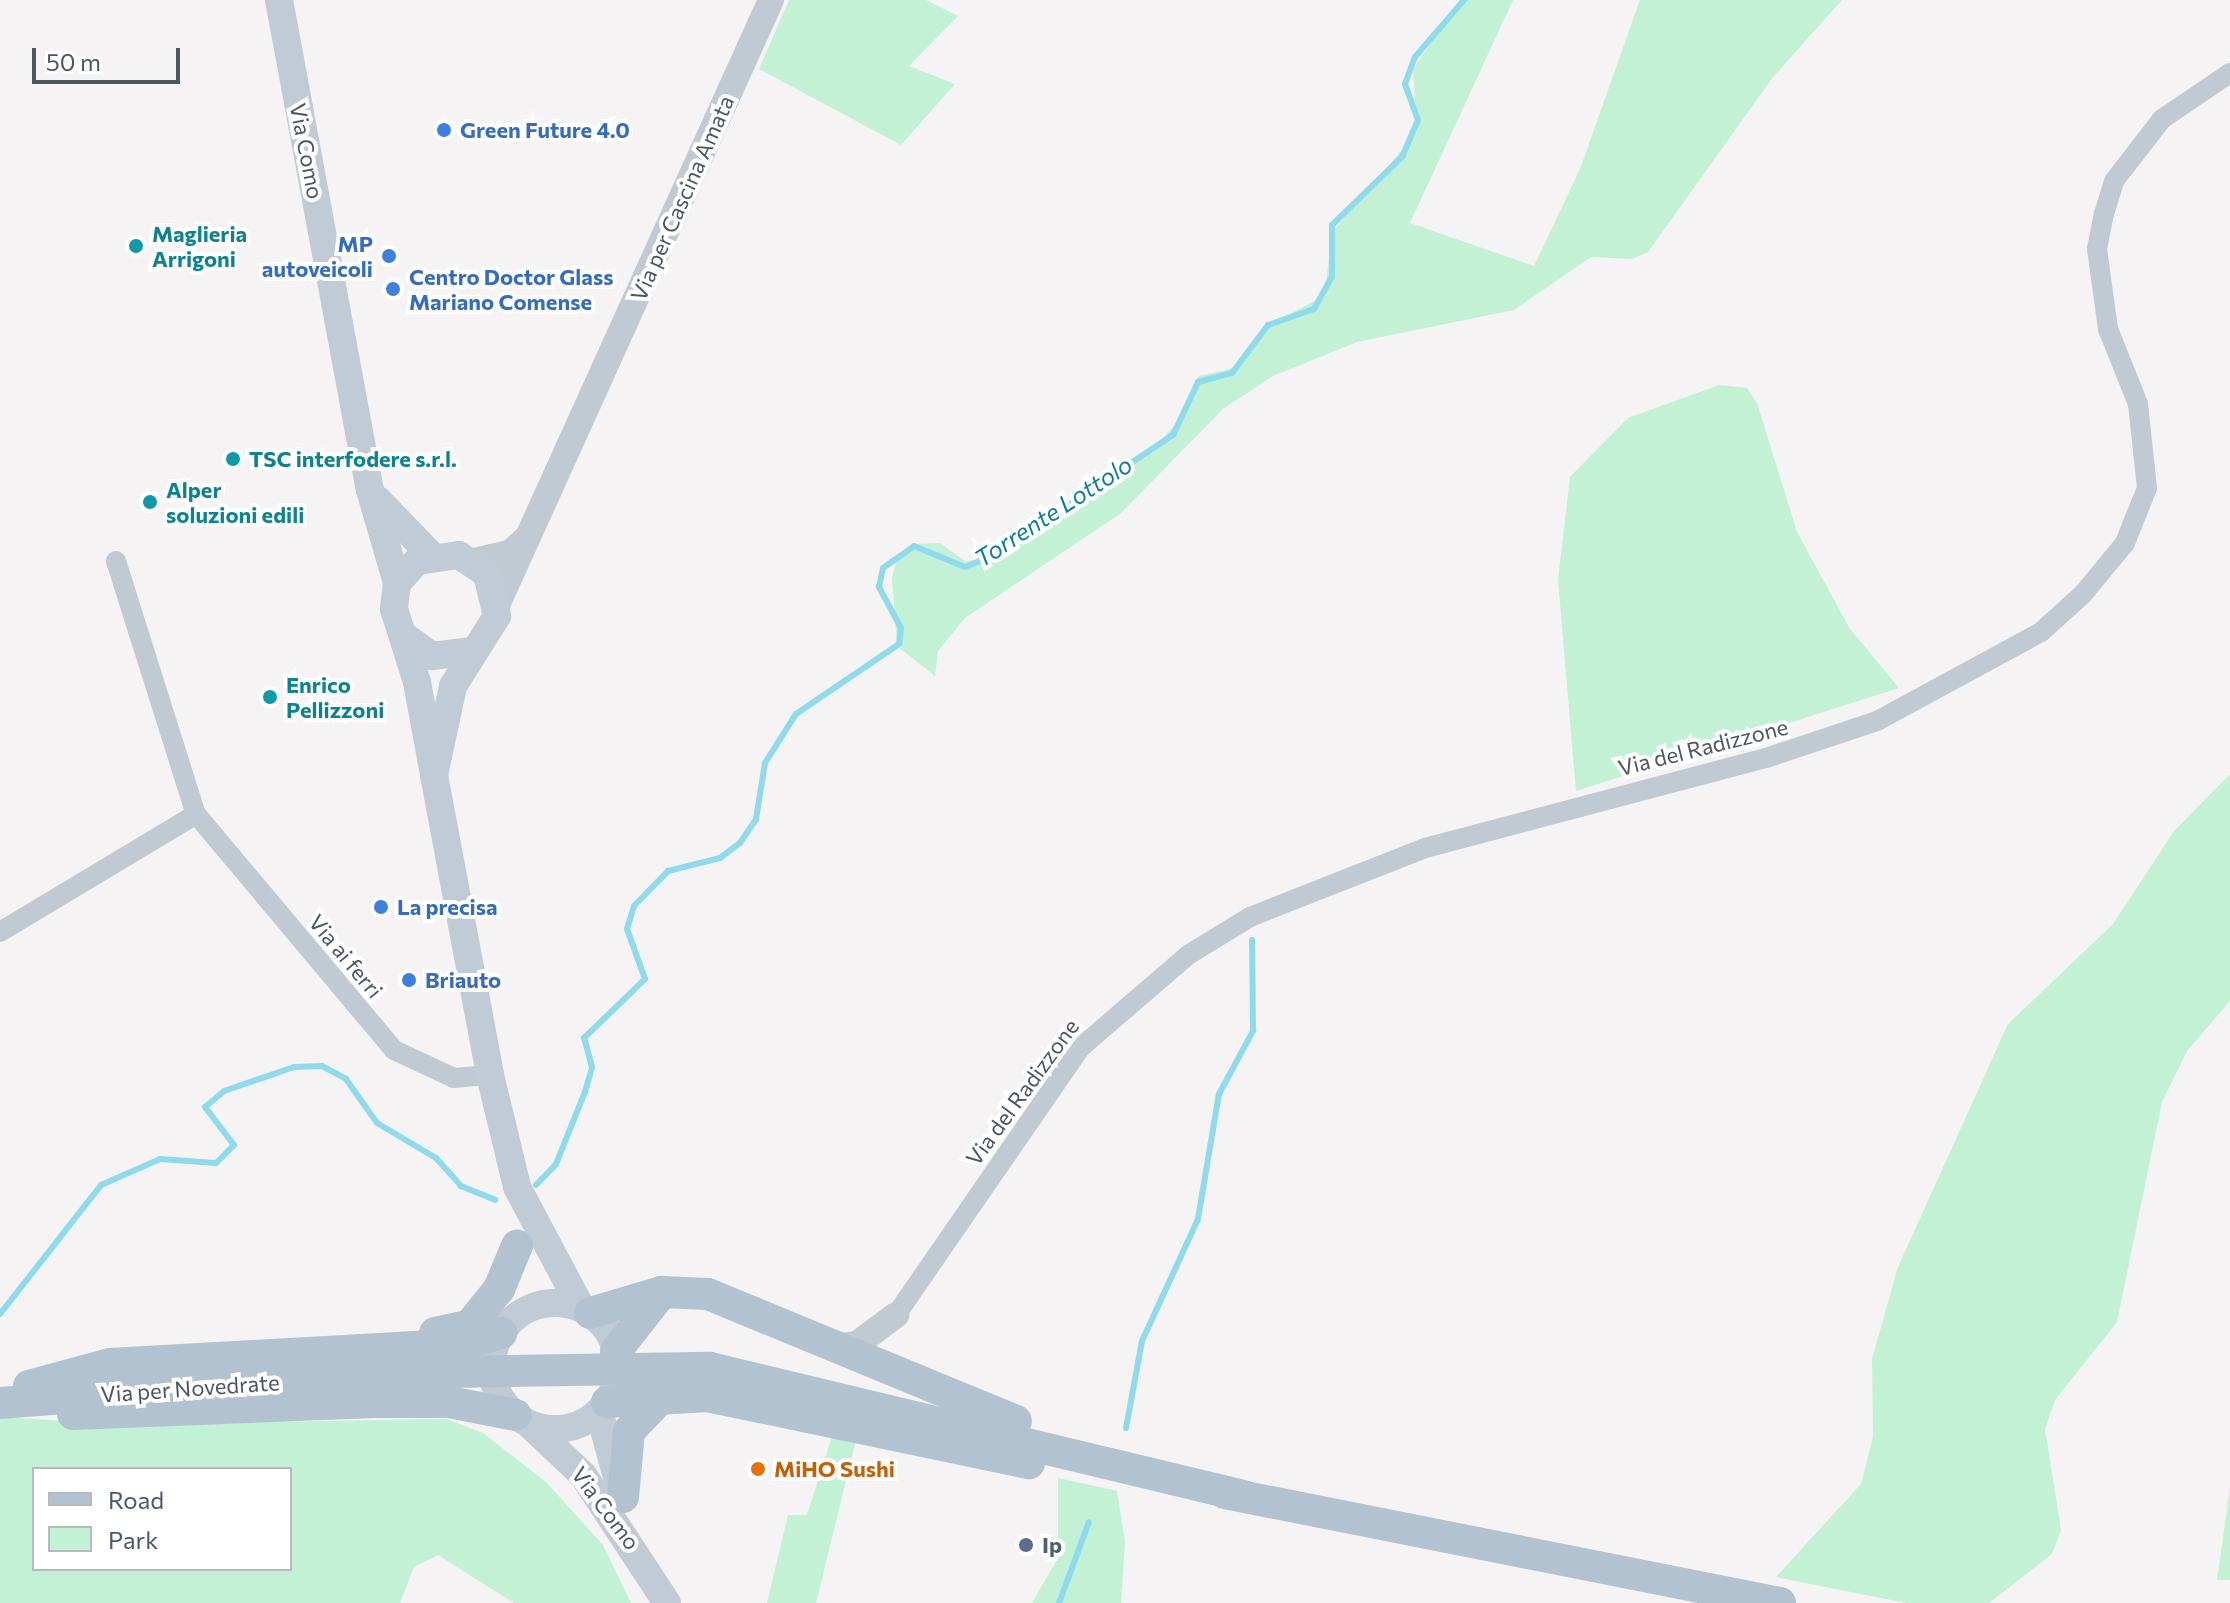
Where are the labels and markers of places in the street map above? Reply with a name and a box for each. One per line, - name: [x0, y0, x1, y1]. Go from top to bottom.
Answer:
- place label: Green Future 4.0: [460, 117, 630, 143]
- marker: Green Future 4.0: [435, 121, 453, 139]
- place label: Maglieria Arrigoni: [152, 220, 247, 272]
- place label: MP autoveicoli: [262, 230, 373, 282]
- marker: Maglieria Arrigoni: [127, 237, 145, 255]
- marker: MP autoveicoli: [380, 247, 398, 265]
- place label: Centro Doctor Glass Mariano Comense: [409, 263, 613, 314]
- marker: Centro Doctor Glass Mariano Comense: [384, 280, 402, 298]
- place label: TSC interfodere s.r.l.: [249, 446, 457, 472]
- marker: TSC interfodere s.r.l.: [224, 450, 242, 468]
- place label: Alper soluzioni edili: [166, 476, 304, 528]
- marker: Alper soluzioni edili: [141, 493, 159, 511]
- place label: Enrico Pellizzoni: [286, 671, 384, 722]
- marker: Enrico Pellizzoni: [261, 688, 279, 706]
- place label: La precisa: [397, 894, 498, 920]
- marker: La precisa: [372, 898, 390, 916]
- place label: Briauto: [425, 967, 501, 993]
- marker: Briauto: [400, 971, 418, 989]
- place label: MiHO Sushi: [774, 1456, 895, 1482]
- marker: MiHO Sushi: [749, 1460, 767, 1478]
- place label: Ip: [1042, 1532, 1062, 1558]
- marker: Ip: [1017, 1536, 1035, 1554]

